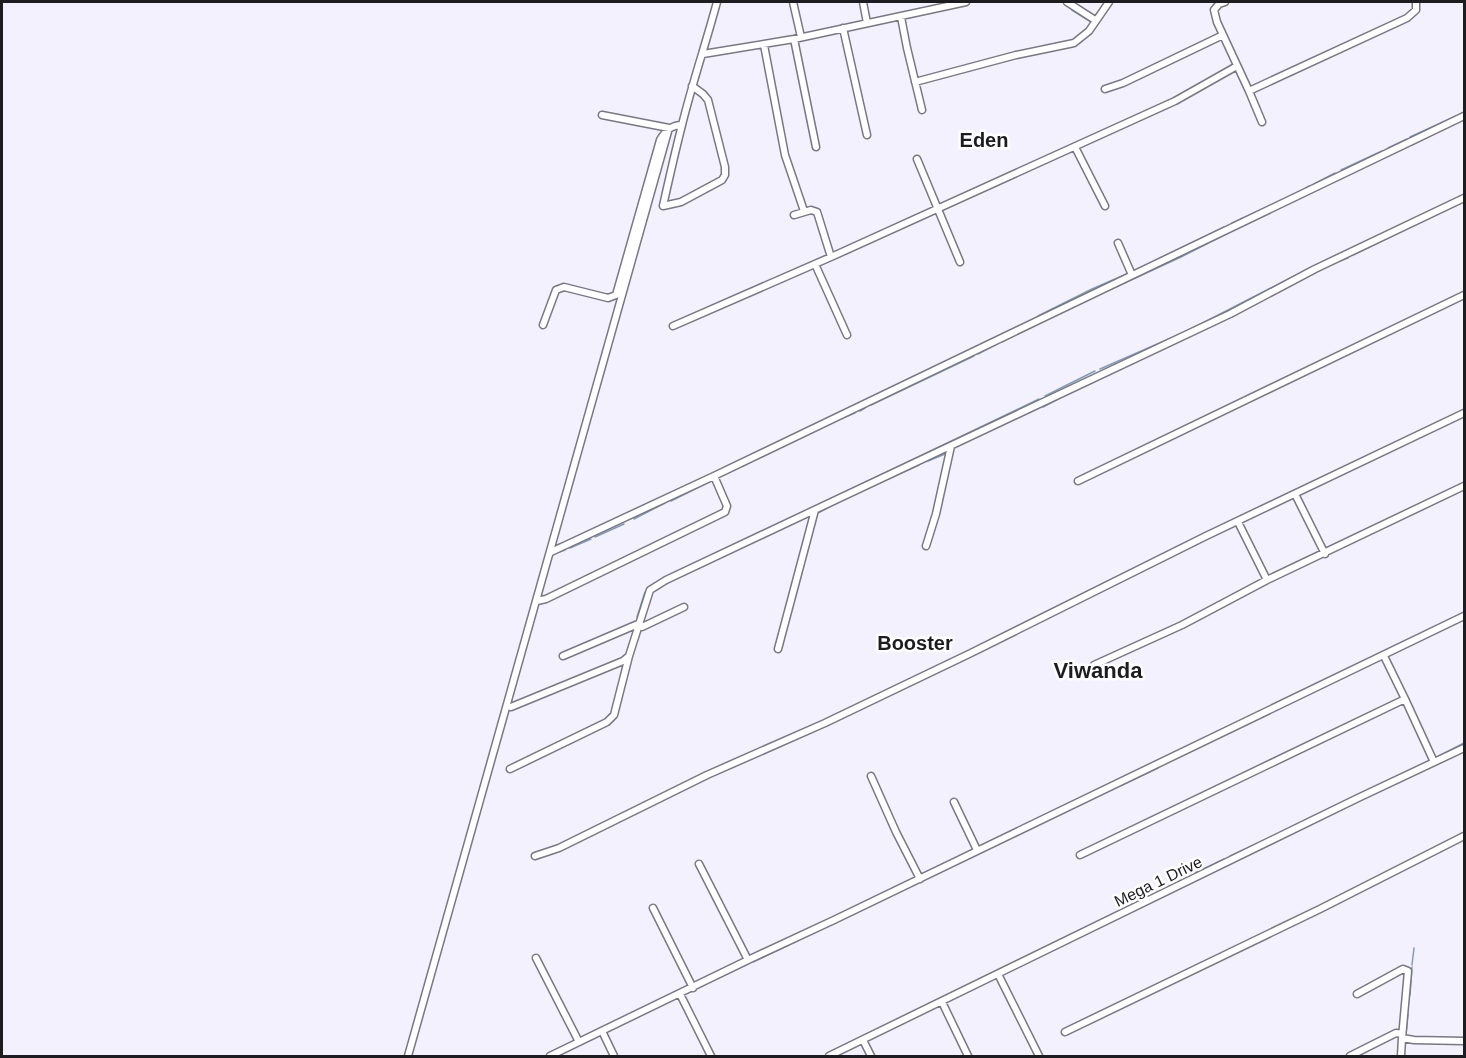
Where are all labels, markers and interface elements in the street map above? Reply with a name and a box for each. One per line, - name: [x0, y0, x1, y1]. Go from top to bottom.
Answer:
- district label: Eden: [960, 129, 1008, 151]
- district label: Booster: [877, 632, 953, 654]
- district label: Viwanda: [1054, 658, 1143, 683]
- street label: Mega 1 Drive: [1112, 853, 1205, 910]

